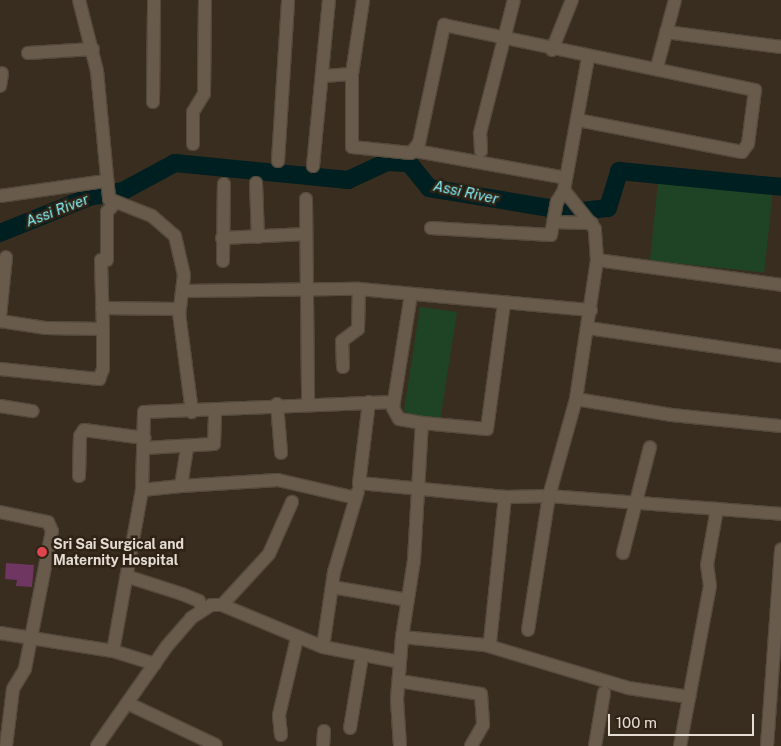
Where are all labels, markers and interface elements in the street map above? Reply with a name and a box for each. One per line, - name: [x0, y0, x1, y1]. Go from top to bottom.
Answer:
- water label: Assi River: [432, 176, 500, 208]
- water label: Assi River: [23, 190, 91, 230]
- place label: Sri Sai Surgical and Maternity Hospital: [53, 536, 184, 568]
- marker: Sri Sai Surgical and Maternity Hospital: [35, 545, 49, 559]
- scale bar: [611, 704, 757, 736]
- text: 100 m: [616, 714, 657, 731]

